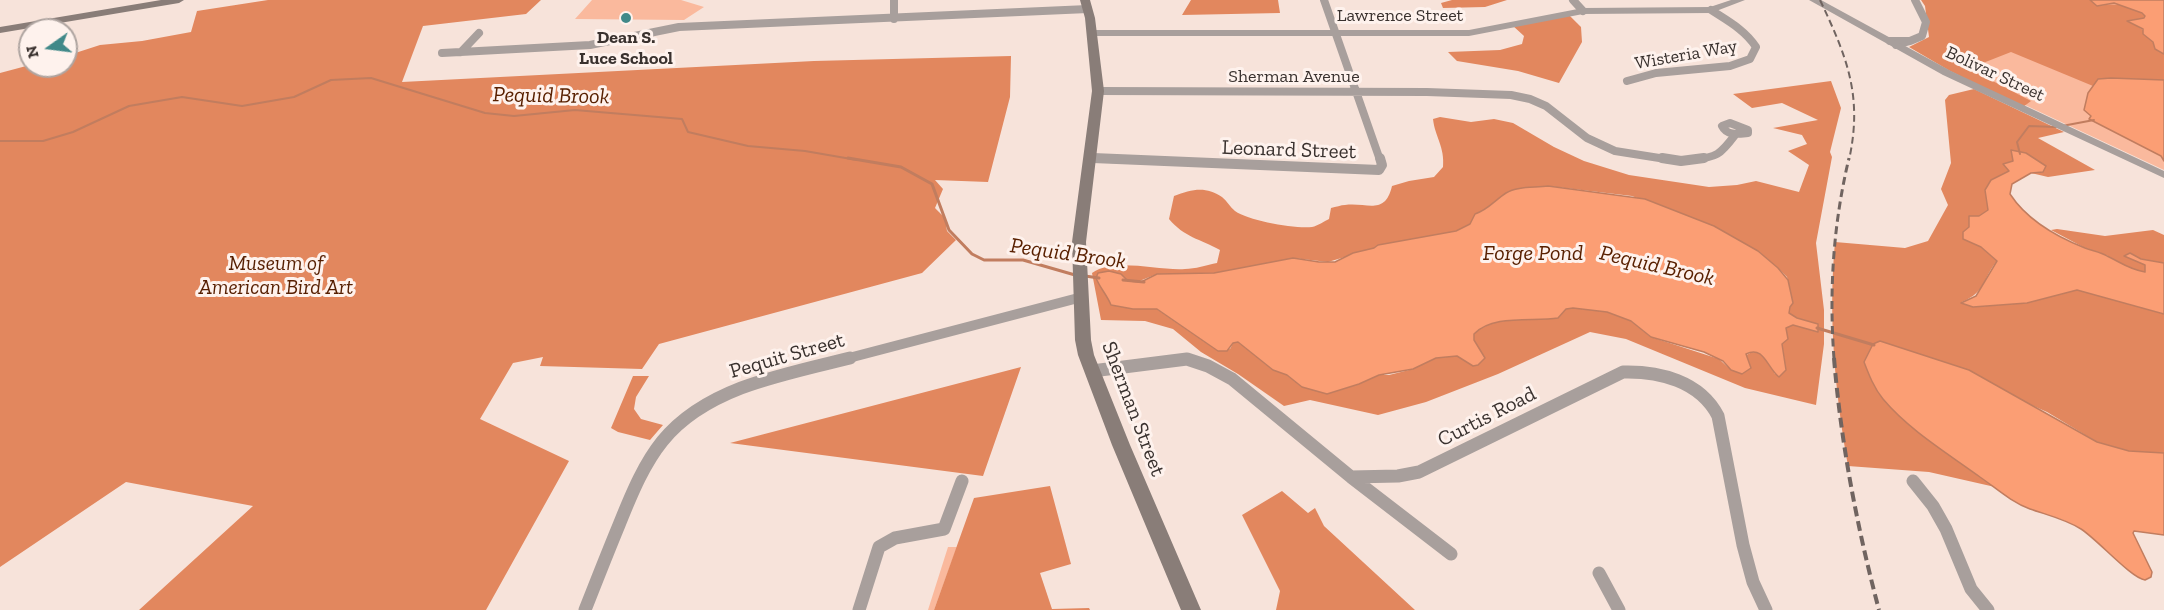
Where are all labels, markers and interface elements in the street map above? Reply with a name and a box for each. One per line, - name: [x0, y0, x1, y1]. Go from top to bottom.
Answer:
- street label: Lawrence Street: [1337, 5, 1463, 27]
- marker: Dean S. Luce School: [619, 11, 633, 25]
- north arrow: [18, 18, 78, 78]
- place label: Dean S. Luce School: [579, 27, 673, 70]
- street label: Wisteria Way: [1633, 35, 1739, 75]
- street label: Bolivar Street: [1942, 42, 2048, 106]
- text: N: [21, 44, 43, 60]
- street label: Sherman Avenue: [1228, 66, 1360, 88]
- water label: Pequid Brook: [492, 82, 610, 110]
- street label: Leonard Street: [1221, 135, 1357, 165]
- water label: Pequid Brook: [1008, 233, 1128, 275]
- water label: Pequid Brook: [1597, 240, 1717, 292]
- water label: Forge Pond: [1483, 241, 1583, 267]
- park label: Museum of American Bird Art: [199, 251, 353, 301]
- street label: Pequit Street: [727, 328, 847, 384]
- street label: Sherman Street: [1096, 338, 1170, 480]
- street label: Curtis Road: [1434, 381, 1540, 453]

